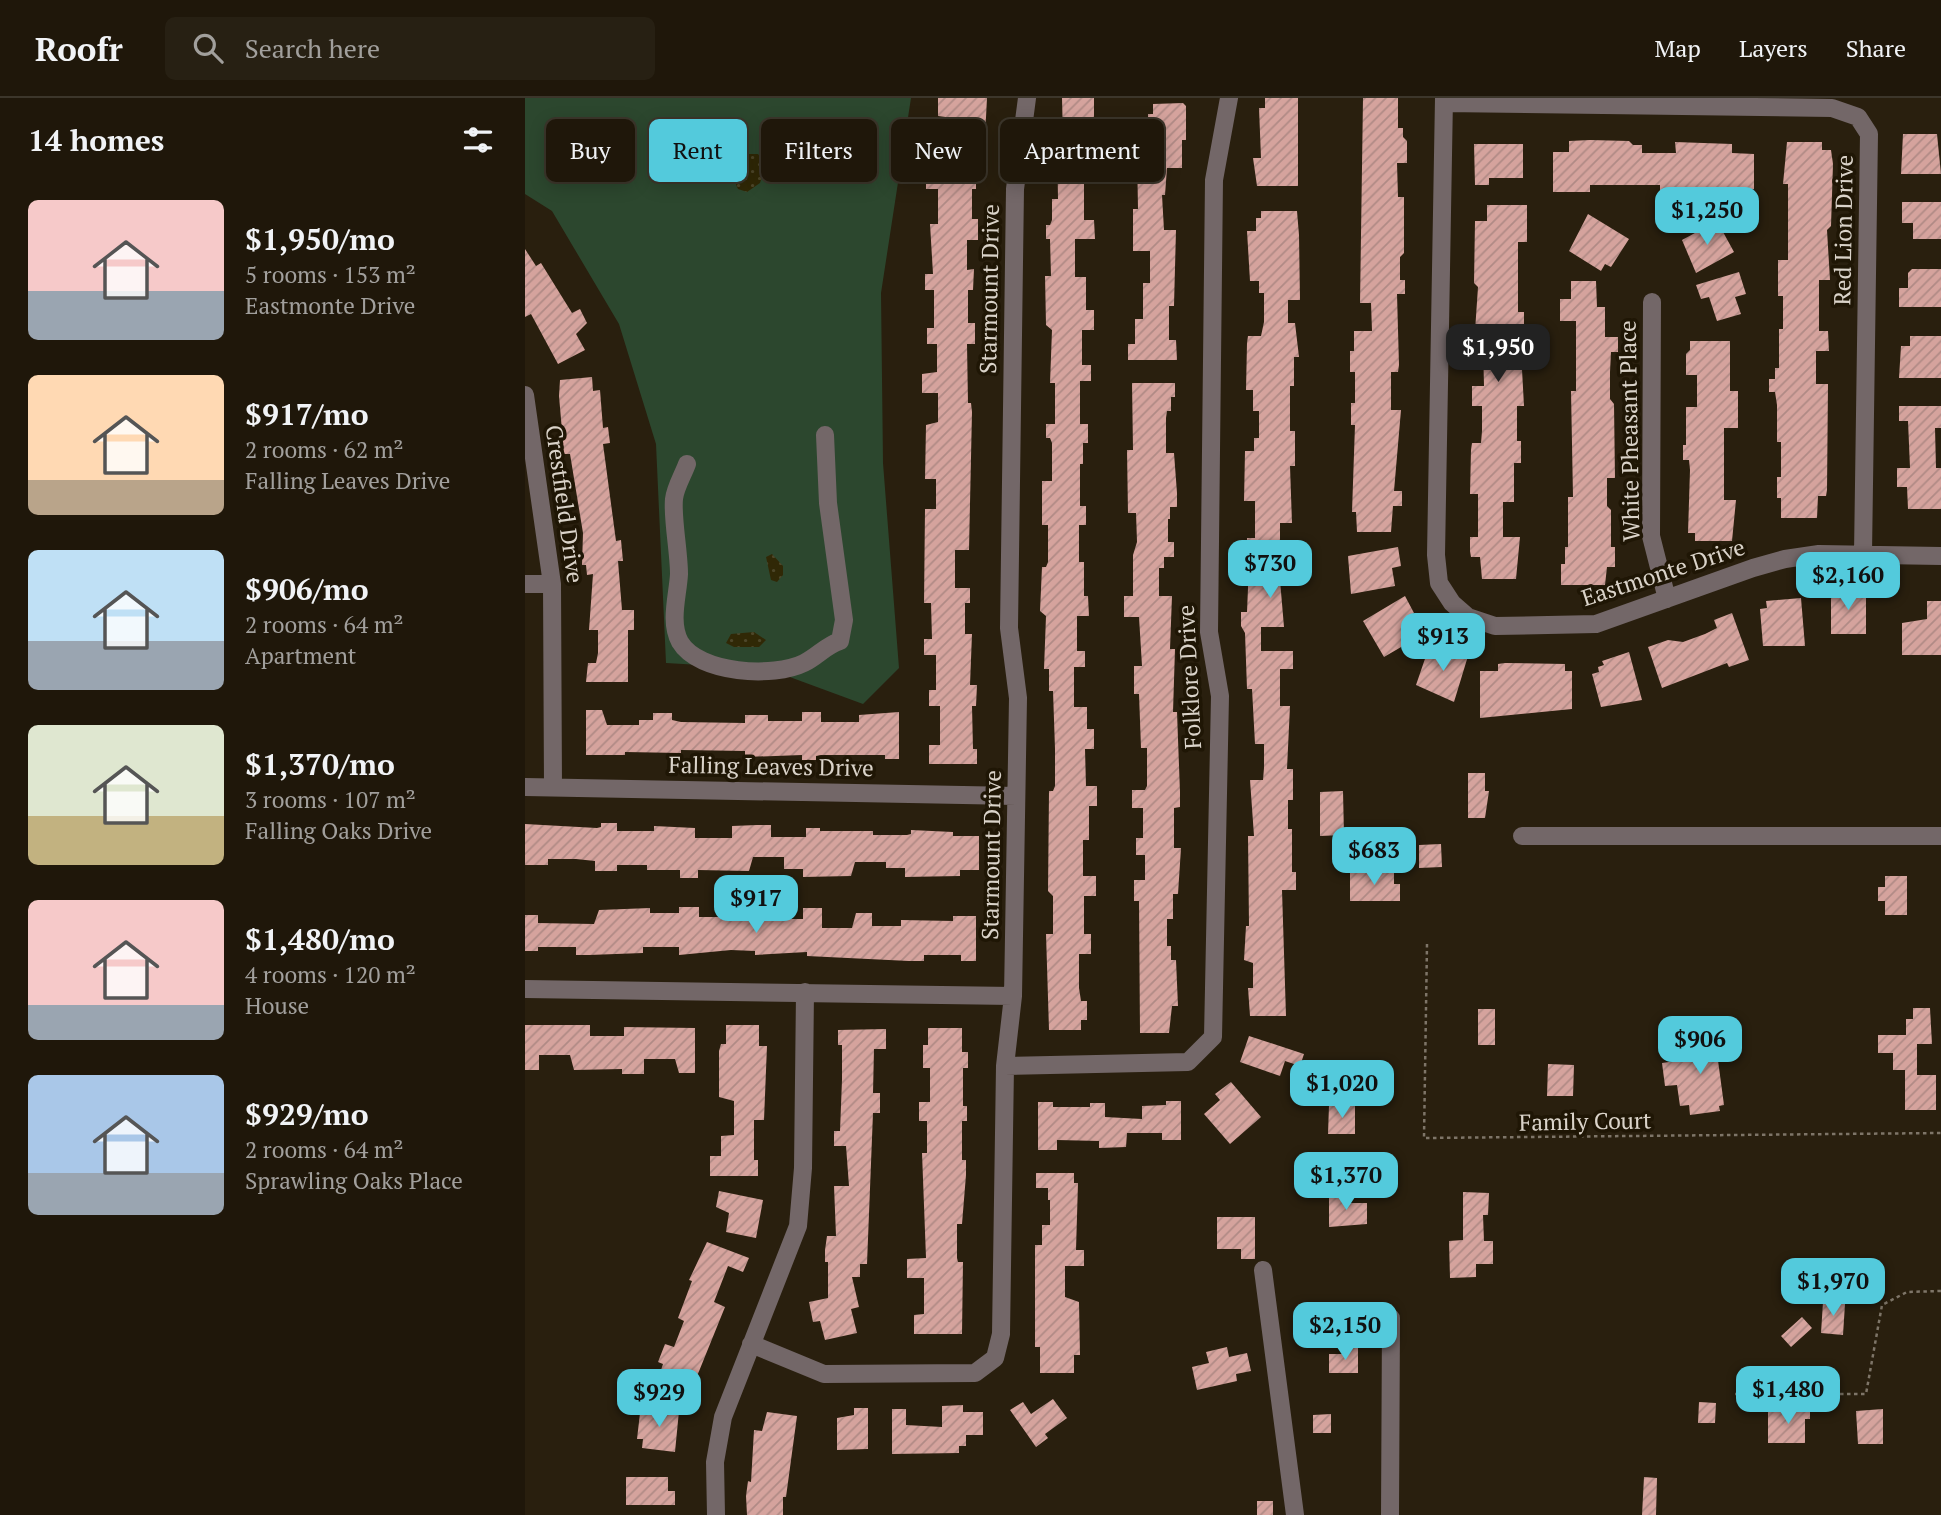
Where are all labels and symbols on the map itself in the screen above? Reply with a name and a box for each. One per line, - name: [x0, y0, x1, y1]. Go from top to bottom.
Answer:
- street label: Red Lion Drive: [1826, 154, 1860, 306]
- pin: $1,250: [1650, 188, 1764, 247]
- street label: Starmount Drive: [972, 204, 1006, 374]
- street label: White Pheasant Place: [1612, 320, 1646, 542]
- pin: $1,950: [1441, 324, 1555, 384]
- street label: Crestfield Drive: [539, 423, 591, 585]
- street label: Eastmonte Drive: [1577, 531, 1749, 613]
- pin: $730: [1229, 540, 1311, 600]
- pin: $2,160: [1791, 552, 1905, 612]
- street label: Folklore Drive: [1170, 604, 1208, 750]
- pin: $913: [1402, 614, 1484, 673]
- street label: Falling Leaves Drive: [668, 749, 874, 783]
- street label: Starmount Drive: [974, 770, 1008, 940]
- pin: $683: [1333, 828, 1415, 887]
- pin: $917: [715, 876, 797, 935]
- pin: $906: [1659, 1016, 1741, 1076]
- pin: $1,020: [1285, 1060, 1399, 1120]
- street label: Family Court: [1518, 1104, 1652, 1138]
- pin: $1,370: [1289, 1152, 1403, 1212]
- pin: $1,970: [1776, 1258, 1890, 1318]
- pin: $2,150: [1288, 1302, 1402, 1362]
- pin: $1,480: [1731, 1366, 1845, 1426]
- pin: $929: [618, 1370, 700, 1429]

